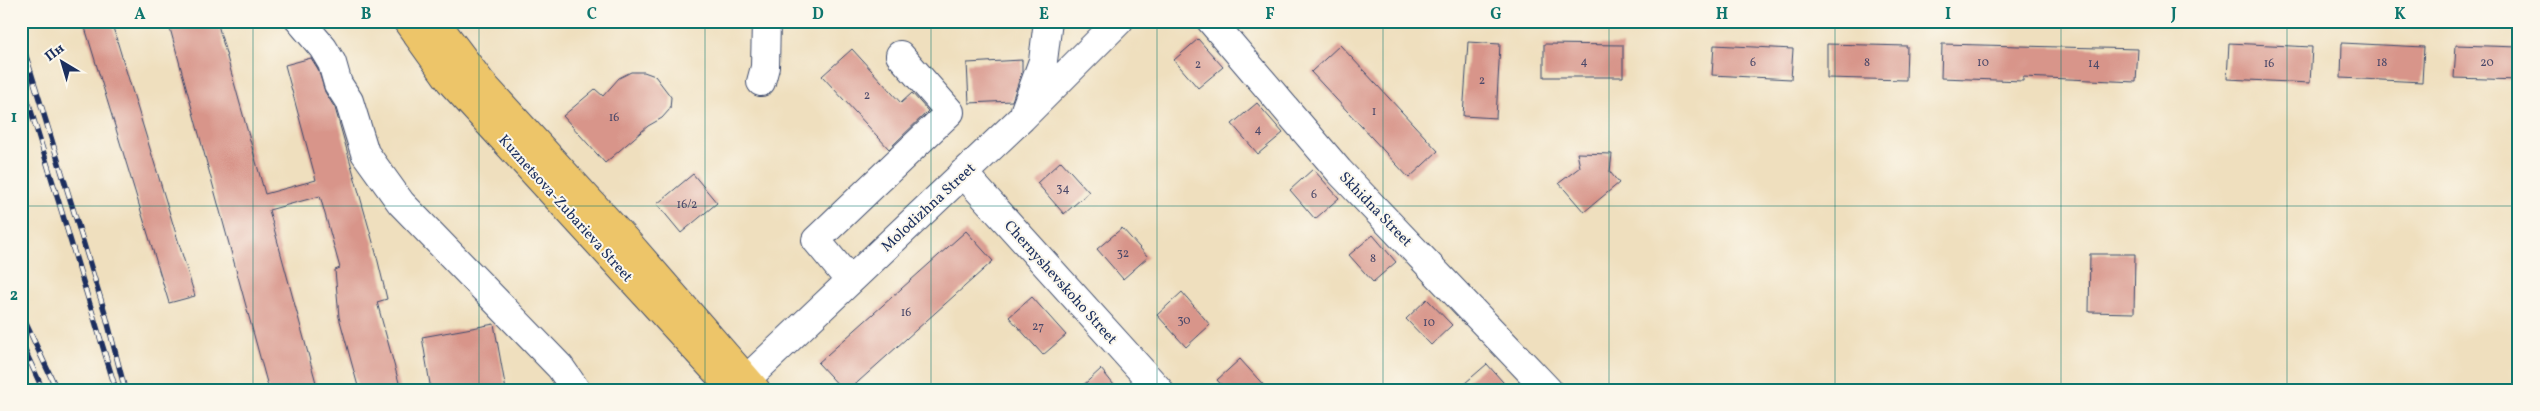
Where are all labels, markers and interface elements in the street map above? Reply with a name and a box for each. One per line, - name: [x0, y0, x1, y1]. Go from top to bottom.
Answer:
- text: A: [134, 4, 146, 26]
- text: B: [361, 4, 372, 26]
- text: C: [587, 4, 597, 26]
- text: D: [812, 4, 824, 26]
- text: E: [1039, 4, 1049, 26]
- text: F: [1265, 4, 1275, 26]
- text: G: [1490, 4, 1502, 26]
- text: H: [1716, 4, 1728, 26]
- text: I: [1945, 4, 1951, 26]
- text: J: [2170, 4, 2177, 26]
- text: K: [2394, 4, 2406, 26]
- north arrow: [38, 38, 88, 88]
- text: Пн: [41, 39, 69, 67]
- house number: 4: [1580, 54, 1588, 70]
- house number: 6: [1750, 55, 1756, 71]
- house number: 8: [1864, 55, 1870, 71]
- house number: 10: [1977, 55, 1989, 71]
- house number: 18: [2377, 55, 2387, 71]
- house number: 20: [2480, 55, 2494, 71]
- house number: 14: [2088, 56, 2100, 72]
- house number: 16: [2264, 56, 2274, 72]
- house number: 2: [1195, 57, 1201, 73]
- house number: 2: [1479, 73, 1485, 89]
- house number: 2: [864, 88, 870, 104]
- house number: 1: [1372, 104, 1376, 120]
- text: 1: [11, 107, 17, 129]
- house number: 16: [609, 110, 619, 126]
- house number: 4: [1254, 122, 1262, 138]
- street label: Kuznetsova-Zubarieva Street: [493, 131, 637, 287]
- street label: Molodizhna Street: [877, 159, 981, 257]
- street label: Skhidna Street: [1334, 168, 1416, 252]
- house number: 34: [1056, 181, 1070, 197]
- house number: 6: [1311, 187, 1317, 203]
- house number: 16/2: [677, 197, 697, 213]
- street label: Chernyshevskoho Street: [998, 216, 1121, 350]
- house number: 32: [1117, 246, 1129, 262]
- house number: 8: [1370, 251, 1376, 267]
- text: 2: [10, 285, 18, 307]
- house number: 16: [901, 305, 911, 321]
- house number: 30: [1177, 313, 1191, 329]
- house number: 10: [1423, 315, 1435, 331]
- house number: 27: [1032, 319, 1044, 335]

